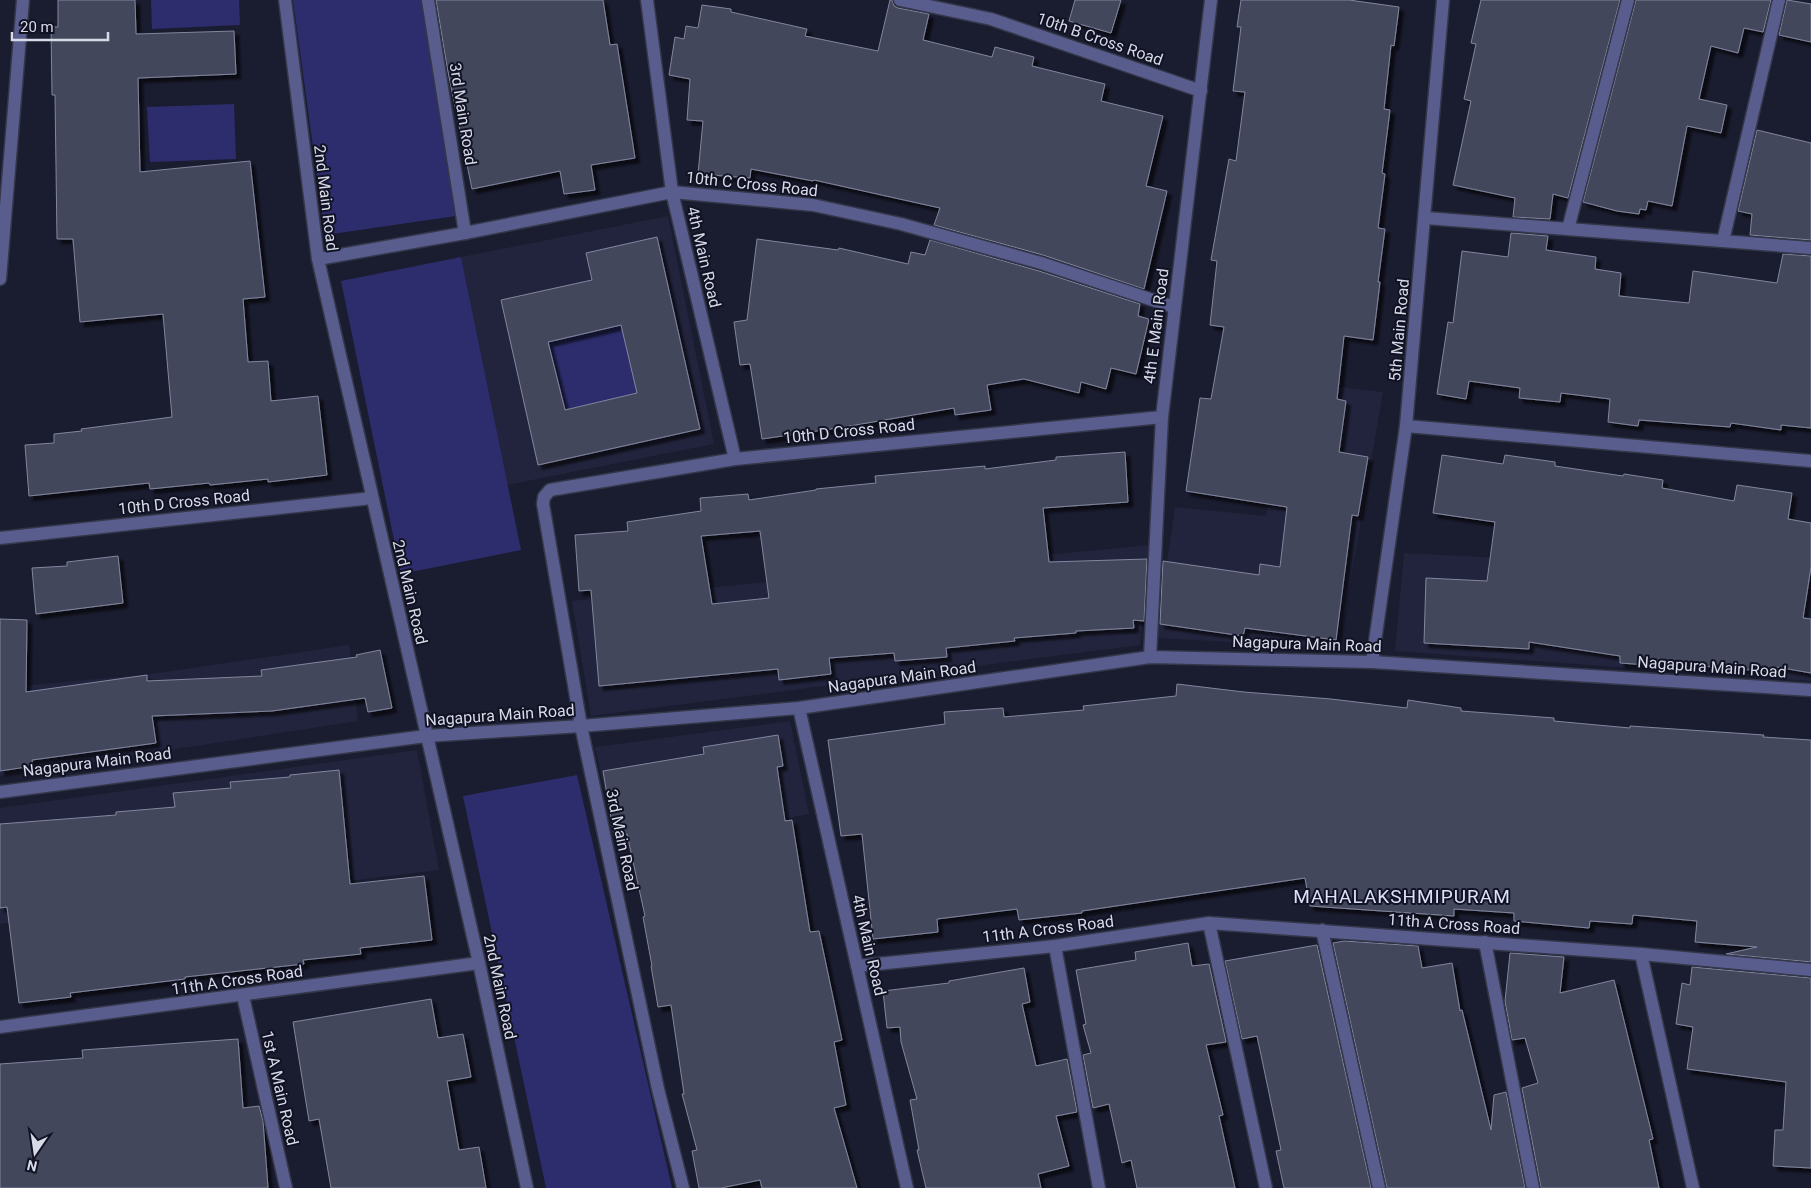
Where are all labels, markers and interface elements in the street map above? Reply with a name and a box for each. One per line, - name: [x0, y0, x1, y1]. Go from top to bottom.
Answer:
- street label: 10th B Cross Road: [1035, 9, 1165, 69]
- scale bar: [12, 10, 109, 42]
- text: 20 m: [20, 18, 54, 36]
- street label: 3rd Main Road: [446, 61, 480, 167]
- street label: 2nd Main Road: [310, 144, 342, 252]
- street label: 10th C Cross Road: [685, 168, 819, 200]
- street label: 4th Main Road: [683, 205, 725, 309]
- street label: 4th E Main Road: [1139, 267, 1173, 385]
- street label: 5th Main Road: [1385, 278, 1413, 382]
- street label: 10th D Cross Road: [782, 415, 916, 447]
- street label: 10th D Cross Road: [117, 486, 251, 518]
- street label: 2nd Main Road: [389, 538, 431, 646]
- street label: Nagapura Main Road: [1232, 632, 1382, 656]
- street label: Nagapura Main Road: [1637, 652, 1787, 682]
- street label: Nagapura Main Road: [827, 657, 977, 697]
- street label: Nagapura Main Road: [425, 700, 575, 730]
- street label: Nagapura Main Road: [22, 743, 172, 781]
- street label: 3rd Main Road: [602, 787, 642, 893]
- district label: MAHALAKSHMIPURAM: [1293, 885, 1511, 908]
- street label: 4th Main Road: [848, 893, 890, 997]
- street label: 11th A Cross Road: [1387, 910, 1521, 938]
- street label: 11th A Cross Road: [981, 912, 1115, 946]
- street label: 2nd Main Road: [480, 933, 520, 1041]
- street label: 11th A Cross Road: [170, 961, 304, 999]
- street label: 1st A Main Road: [258, 1029, 302, 1147]
- north arrow: [10, 1128, 60, 1178]
- text: N: [25, 1157, 39, 1175]

